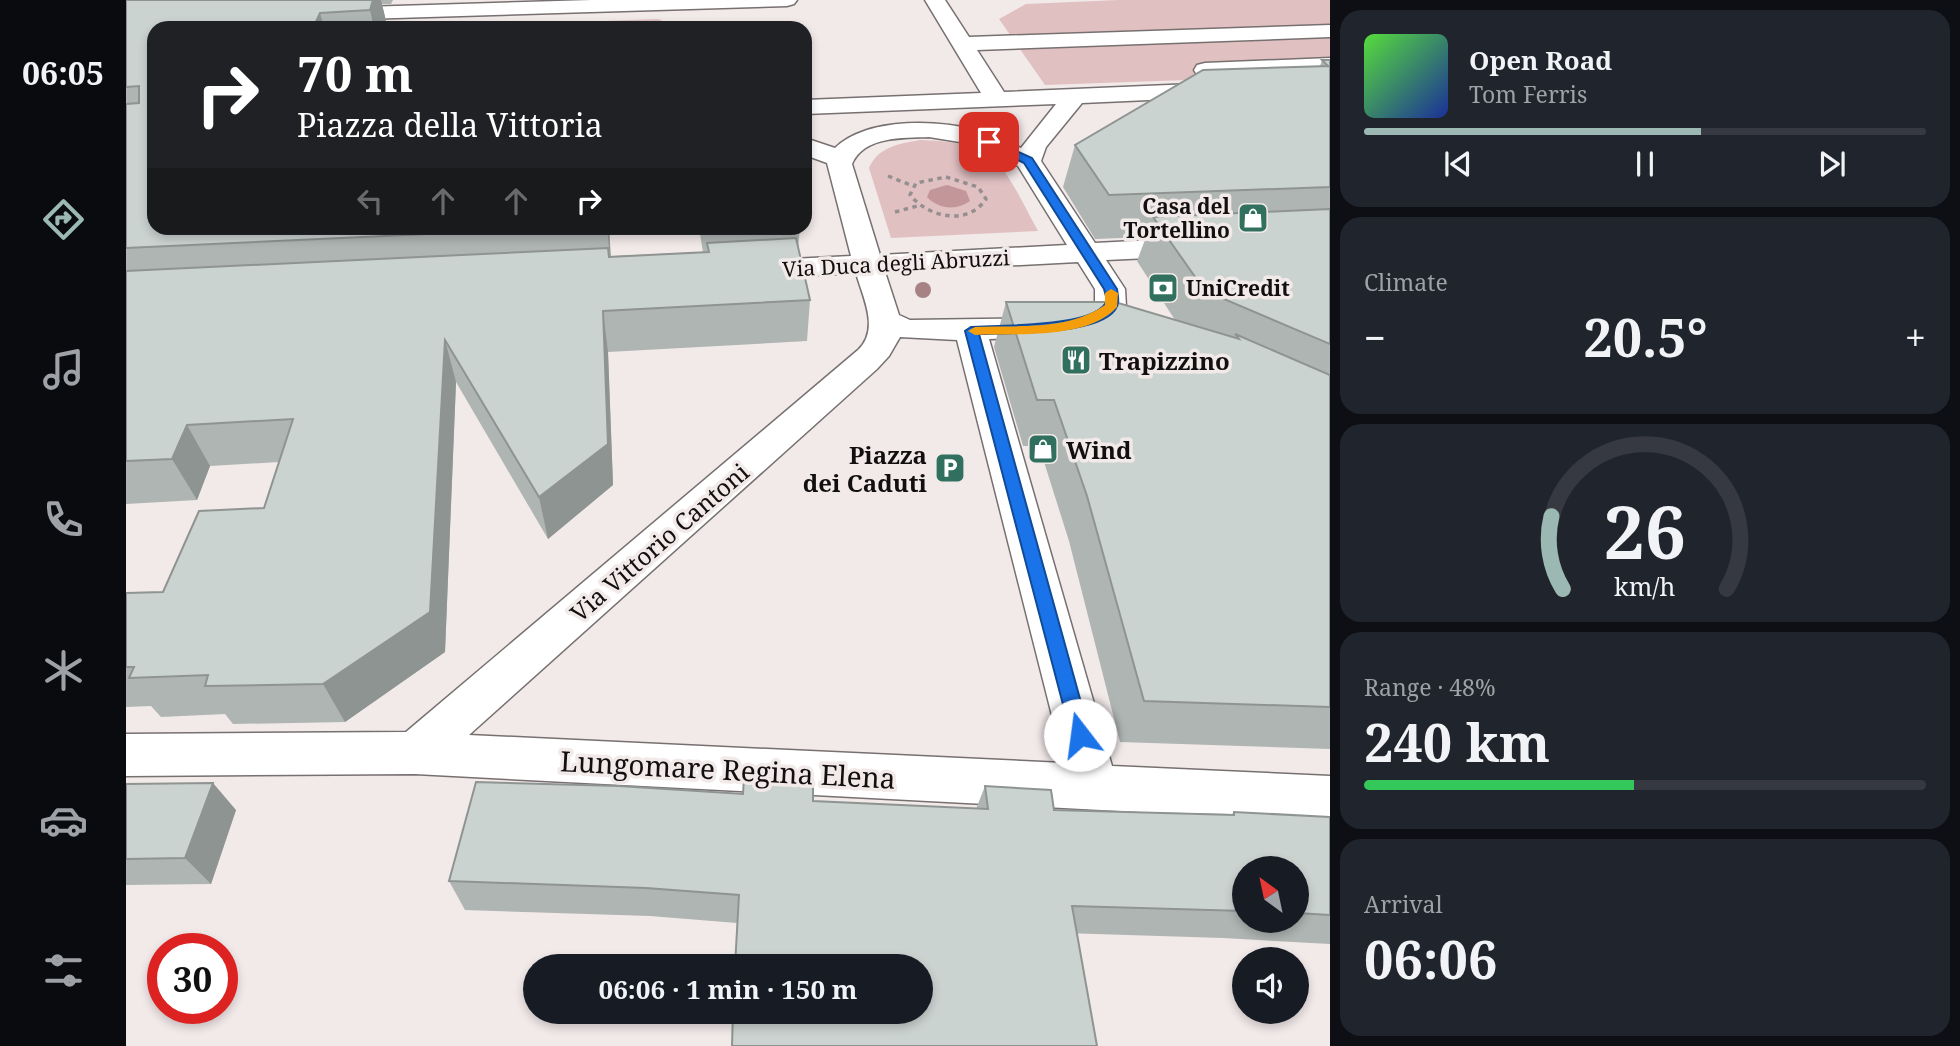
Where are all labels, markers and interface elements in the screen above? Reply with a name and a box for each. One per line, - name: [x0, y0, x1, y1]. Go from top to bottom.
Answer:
- text: 70 m: [297, 40, 413, 106]
- text: Open Road: [1469, 42, 1612, 78]
- icon: right: [182, 49, 273, 140]
- text: 06:05: [22, 51, 104, 94]
- text: Tom Ferris: [1469, 78, 1587, 110]
- text: Piazza della Vittoria: [297, 103, 603, 146]
- pin: [959, 112, 1019, 172]
- icon: arrive: [970, 123, 1008, 161]
- icon: previous: [1439, 145, 1477, 183]
- icon: pause: [1626, 145, 1664, 183]
- icon: next: [1813, 145, 1851, 183]
- icon: left: [351, 182, 389, 220]
- icon: ahead: [424, 182, 462, 220]
- icon: ahead: [497, 182, 535, 220]
- icon: right: [570, 182, 608, 220]
- place label: Casa del Tortellino: [1124, 192, 1231, 244]
- icon: directions: [39, 195, 88, 244]
- shop icon: Casa del Tortellino: [1236, 201, 1270, 235]
- street label: Via Duca degli Abruzzi: [782, 243, 1011, 283]
- text: Climate: [1364, 266, 1448, 298]
- bank icon: UniCredit: [1146, 271, 1180, 305]
- place label: UniCredit: [1186, 274, 1290, 302]
- text: 20.5°: [1583, 301, 1708, 372]
- text: −: [1364, 311, 1386, 363]
- text: +: [1905, 311, 1926, 363]
- restaurant icon: Trapizzino: [1059, 343, 1093, 377]
- place label: Trapizzino: [1099, 344, 1230, 377]
- icon: music: [39, 345, 88, 394]
- shop icon: Wind: [1026, 432, 1060, 466]
- place label: Wind: [1066, 433, 1132, 466]
- place label: Piazza dei Caduti: [803, 438, 928, 499]
- parking icon: Piazza dei Caduti: [933, 451, 967, 485]
- street label: Via Vittorio Cantoni: [563, 455, 756, 629]
- text: 26: [1604, 481, 1686, 580]
- icon: phone: [39, 495, 88, 544]
- text: km/h: [1614, 569, 1676, 603]
- icon: climate: [39, 646, 88, 695]
- text: Range · 48%: [1364, 671, 1496, 703]
- position arrow: [1043, 698, 1117, 772]
- text: 240 km: [1364, 706, 1550, 777]
- street label: Lungomare Regina Elena: [559, 741, 897, 797]
- icon: car: [39, 796, 88, 845]
- north arrow: [1232, 856, 1309, 933]
- map controls: [1232, 856, 1309, 1024]
- text: Arrival: [1364, 888, 1443, 920]
- text: 06:06: [1364, 923, 1497, 994]
- speed limit sign: 30: [147, 933, 238, 1024]
- icon: filters: [39, 946, 88, 995]
- button: sound: [1232, 947, 1309, 1024]
- text: 06:06 · 1 min · 150 m: [598, 971, 858, 1007]

